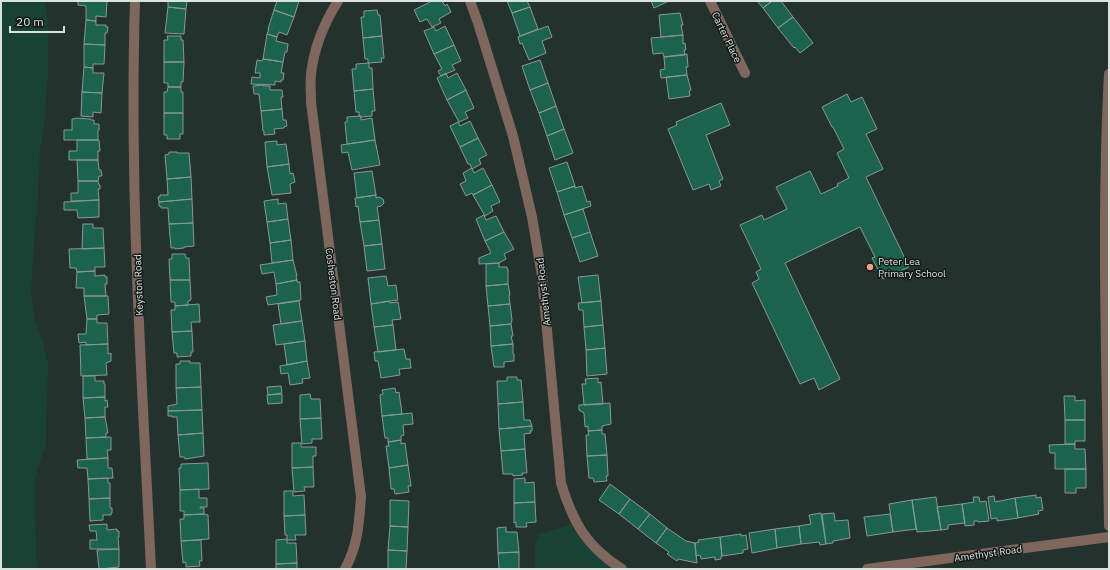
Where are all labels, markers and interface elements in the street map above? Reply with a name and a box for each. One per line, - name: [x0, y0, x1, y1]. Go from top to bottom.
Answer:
- scale bar: [10, 8, 64, 34]
- street label: Carter Place: [709, 10, 745, 65]
- text: 20 m: [16, 14, 44, 29]
- street label: Cosheston Road: [323, 247, 344, 321]
- street label: Keyston Road: [131, 254, 146, 316]
- place label: Peter Lea Primary School: [878, 255, 946, 280]
- street label: Amethyst Road: [533, 257, 554, 327]
- marker: Peter Lea Primary School: [865, 262, 875, 272]
- street label: Amethyst Road: [953, 542, 1023, 565]

